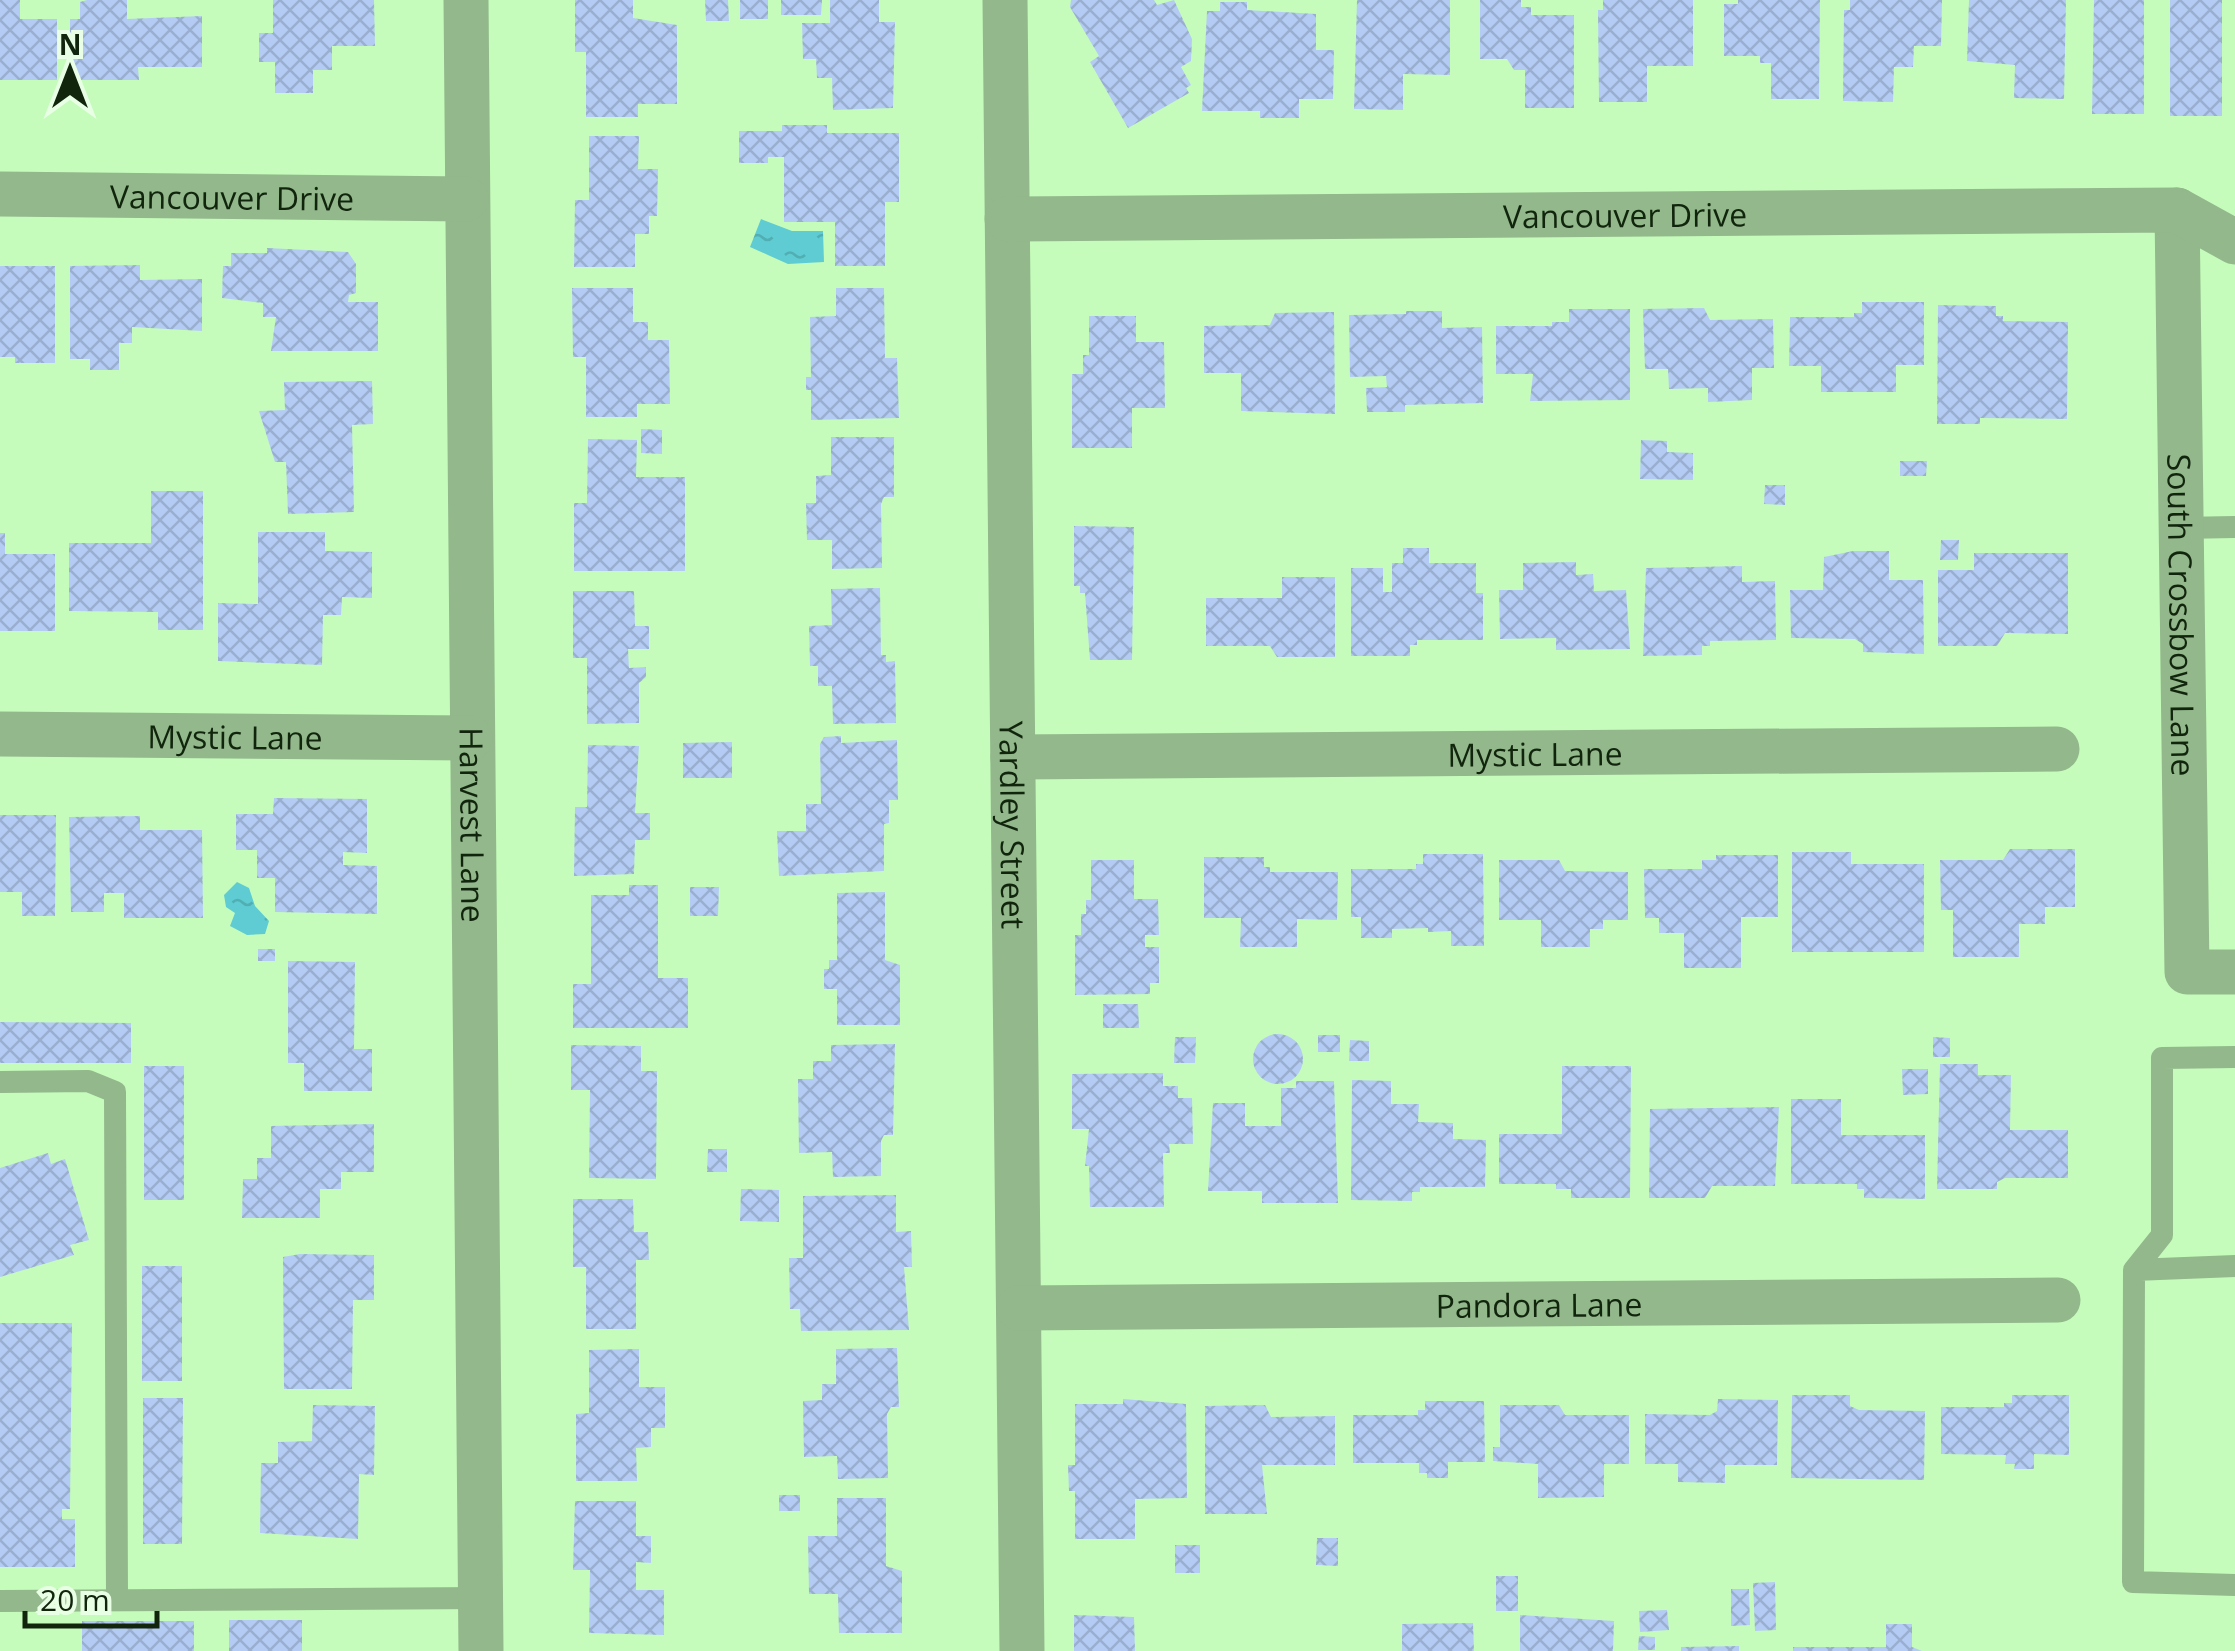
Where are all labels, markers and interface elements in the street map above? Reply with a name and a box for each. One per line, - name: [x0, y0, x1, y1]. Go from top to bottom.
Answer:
- north arrow: [20, 20, 120, 120]
- text: N: [59, 25, 81, 63]
- street label: Vancouver Drive: [110, 174, 354, 219]
- street label: Vancouver Drive: [1503, 192, 1747, 237]
- street label: South Crossbow Lane: [2159, 453, 2206, 777]
- street label: Mystic Lane: [147, 714, 323, 758]
- street label: Yardley Street: [991, 721, 1036, 929]
- street label: Harvest Lane: [451, 727, 496, 923]
- street label: Mystic Lane: [1447, 731, 1623, 775]
- street label: Pandora Lane: [1435, 1282, 1643, 1326]
- scale bar: [25, 1566, 158, 1628]
- text: 20 m: [40, 1579, 110, 1620]

